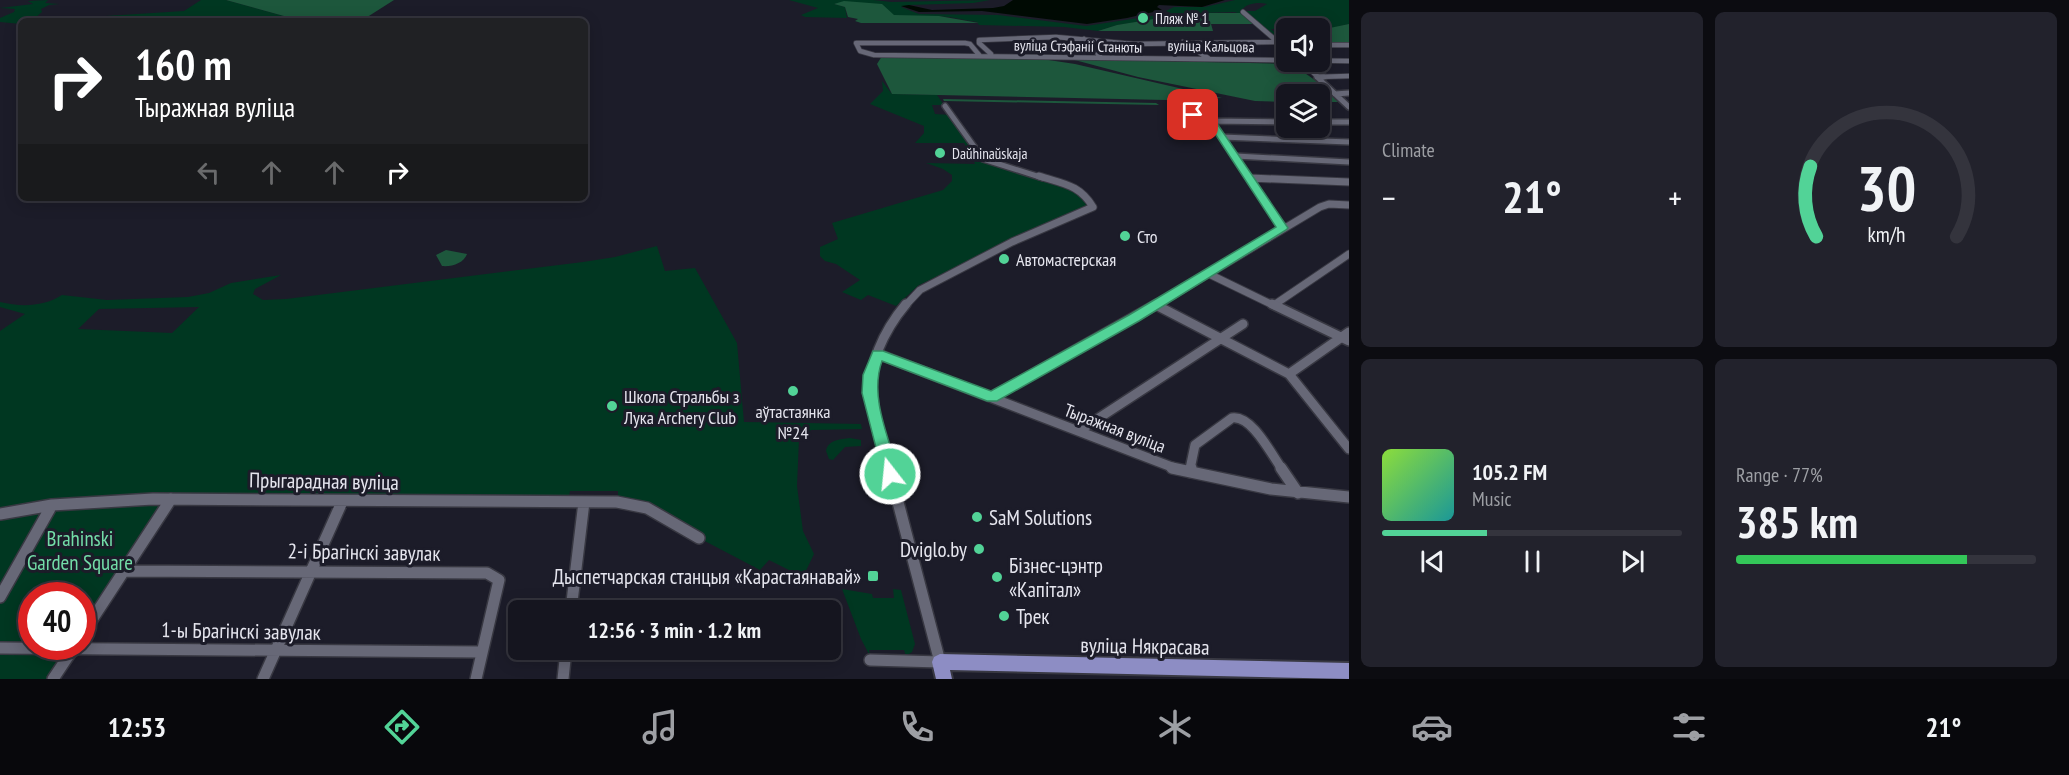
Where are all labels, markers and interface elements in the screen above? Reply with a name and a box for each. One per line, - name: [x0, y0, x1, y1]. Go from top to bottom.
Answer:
- place label: Пляж № 1: [1155, 9, 1208, 28]
- marker: Пляж № 1: [1136, 11, 1150, 25]
- map controls: [1276, 18, 1330, 138]
- button: sound: [1276, 18, 1330, 72]
- street label: вуліца Стэфаніі Станюты: [1014, 35, 1142, 57]
- street label: вуліца Кальцова: [1167, 36, 1255, 56]
- text: 160 m: [135, 37, 232, 92]
- icon: right: [36, 42, 114, 120]
- button: layers: [1276, 84, 1330, 138]
- pin: [1167, 89, 1218, 140]
- text: Тыражная вуліца: [135, 90, 295, 124]
- icon: arrive: [1176, 98, 1209, 131]
- text: Climate: [1382, 137, 1435, 163]
- place label: Daŭhinaŭskaja: [952, 144, 1027, 163]
- marker: Daŭhinaŭskaja: [933, 146, 947, 160]
- text: 30: [1856, 147, 1916, 228]
- icon: left: [192, 156, 225, 189]
- icon: ahead: [255, 156, 288, 189]
- icon: ahead: [318, 156, 351, 189]
- icon: right: [381, 156, 414, 189]
- text: 21°: [1502, 167, 1562, 225]
- text: −: [1382, 176, 1396, 219]
- text: +: [1668, 176, 1682, 219]
- text: km/h: [1867, 220, 1905, 248]
- place label: Сто: [1137, 225, 1158, 248]
- marker: Сто: [1118, 229, 1132, 243]
- place label: Автомастерская: [1016, 248, 1116, 271]
- marker: Автомастерская: [997, 252, 1011, 266]
- marker: аўтастаянка №24: [786, 384, 800, 398]
- place label: Школа Стральбы з Лука Archery Club: [623, 385, 739, 429]
- street label: Тыражная вуліца: [1061, 398, 1169, 458]
- marker: Школа Стральбы з Лука Archery Club: [605, 399, 619, 413]
- place label: аўтастаянка №24: [755, 400, 831, 444]
- position arrow: [858, 442, 922, 506]
- text: 105.2 FM: [1472, 458, 1547, 486]
- text: Range · 77%: [1736, 462, 1823, 488]
- street label: Прыгарадная вуліца: [249, 466, 399, 496]
- text: Music: [1472, 486, 1512, 512]
- text: 385 km: [1736, 492, 1858, 550]
- place label: SaM Solutions: [989, 504, 1092, 531]
- marker: SaM Solutions: [970, 510, 984, 524]
- park label: Brahinski Garden Square: [27, 525, 133, 576]
- place label: Dviglo.by: [900, 536, 967, 563]
- street label: 2-і Брагінскі завулак: [287, 537, 441, 567]
- marker: Dviglo.by: [972, 542, 986, 556]
- icon: previous: [1416, 545, 1449, 578]
- icon: pause: [1516, 545, 1549, 578]
- icon: next: [1616, 545, 1649, 578]
- place label: Бізнес-цэнтр «Капітал»: [1009, 552, 1103, 603]
- place label: Дыспетчарская станцыя «Карастаянавай»: [553, 563, 861, 590]
- marker: Дыспетчарская станцыя «Карастаянавай»: [866, 569, 880, 583]
- marker: Бізнес-цэнтр «Капітал»: [990, 570, 1004, 584]
- speed limit sign: 40: [18, 582, 96, 660]
- place label: Трек: [1016, 603, 1049, 630]
- marker: Трек: [997, 609, 1011, 623]
- street label: 1-ы Брагінскі завулак: [161, 616, 321, 646]
- text: 12:56 · 3 min · 1.2 km: [588, 616, 761, 644]
- street label: вуліца Някрасава: [1080, 631, 1210, 661]
- icon: directions: [381, 706, 423, 748]
- icon: music: [639, 706, 681, 748]
- icon: phone: [896, 706, 938, 748]
- icon: climate: [1154, 706, 1196, 748]
- icon: car: [1411, 706, 1453, 748]
- icon: filters: [1668, 706, 1710, 748]
- text: 12:53: [108, 710, 166, 744]
- text: 21°: [1926, 710, 1961, 744]

